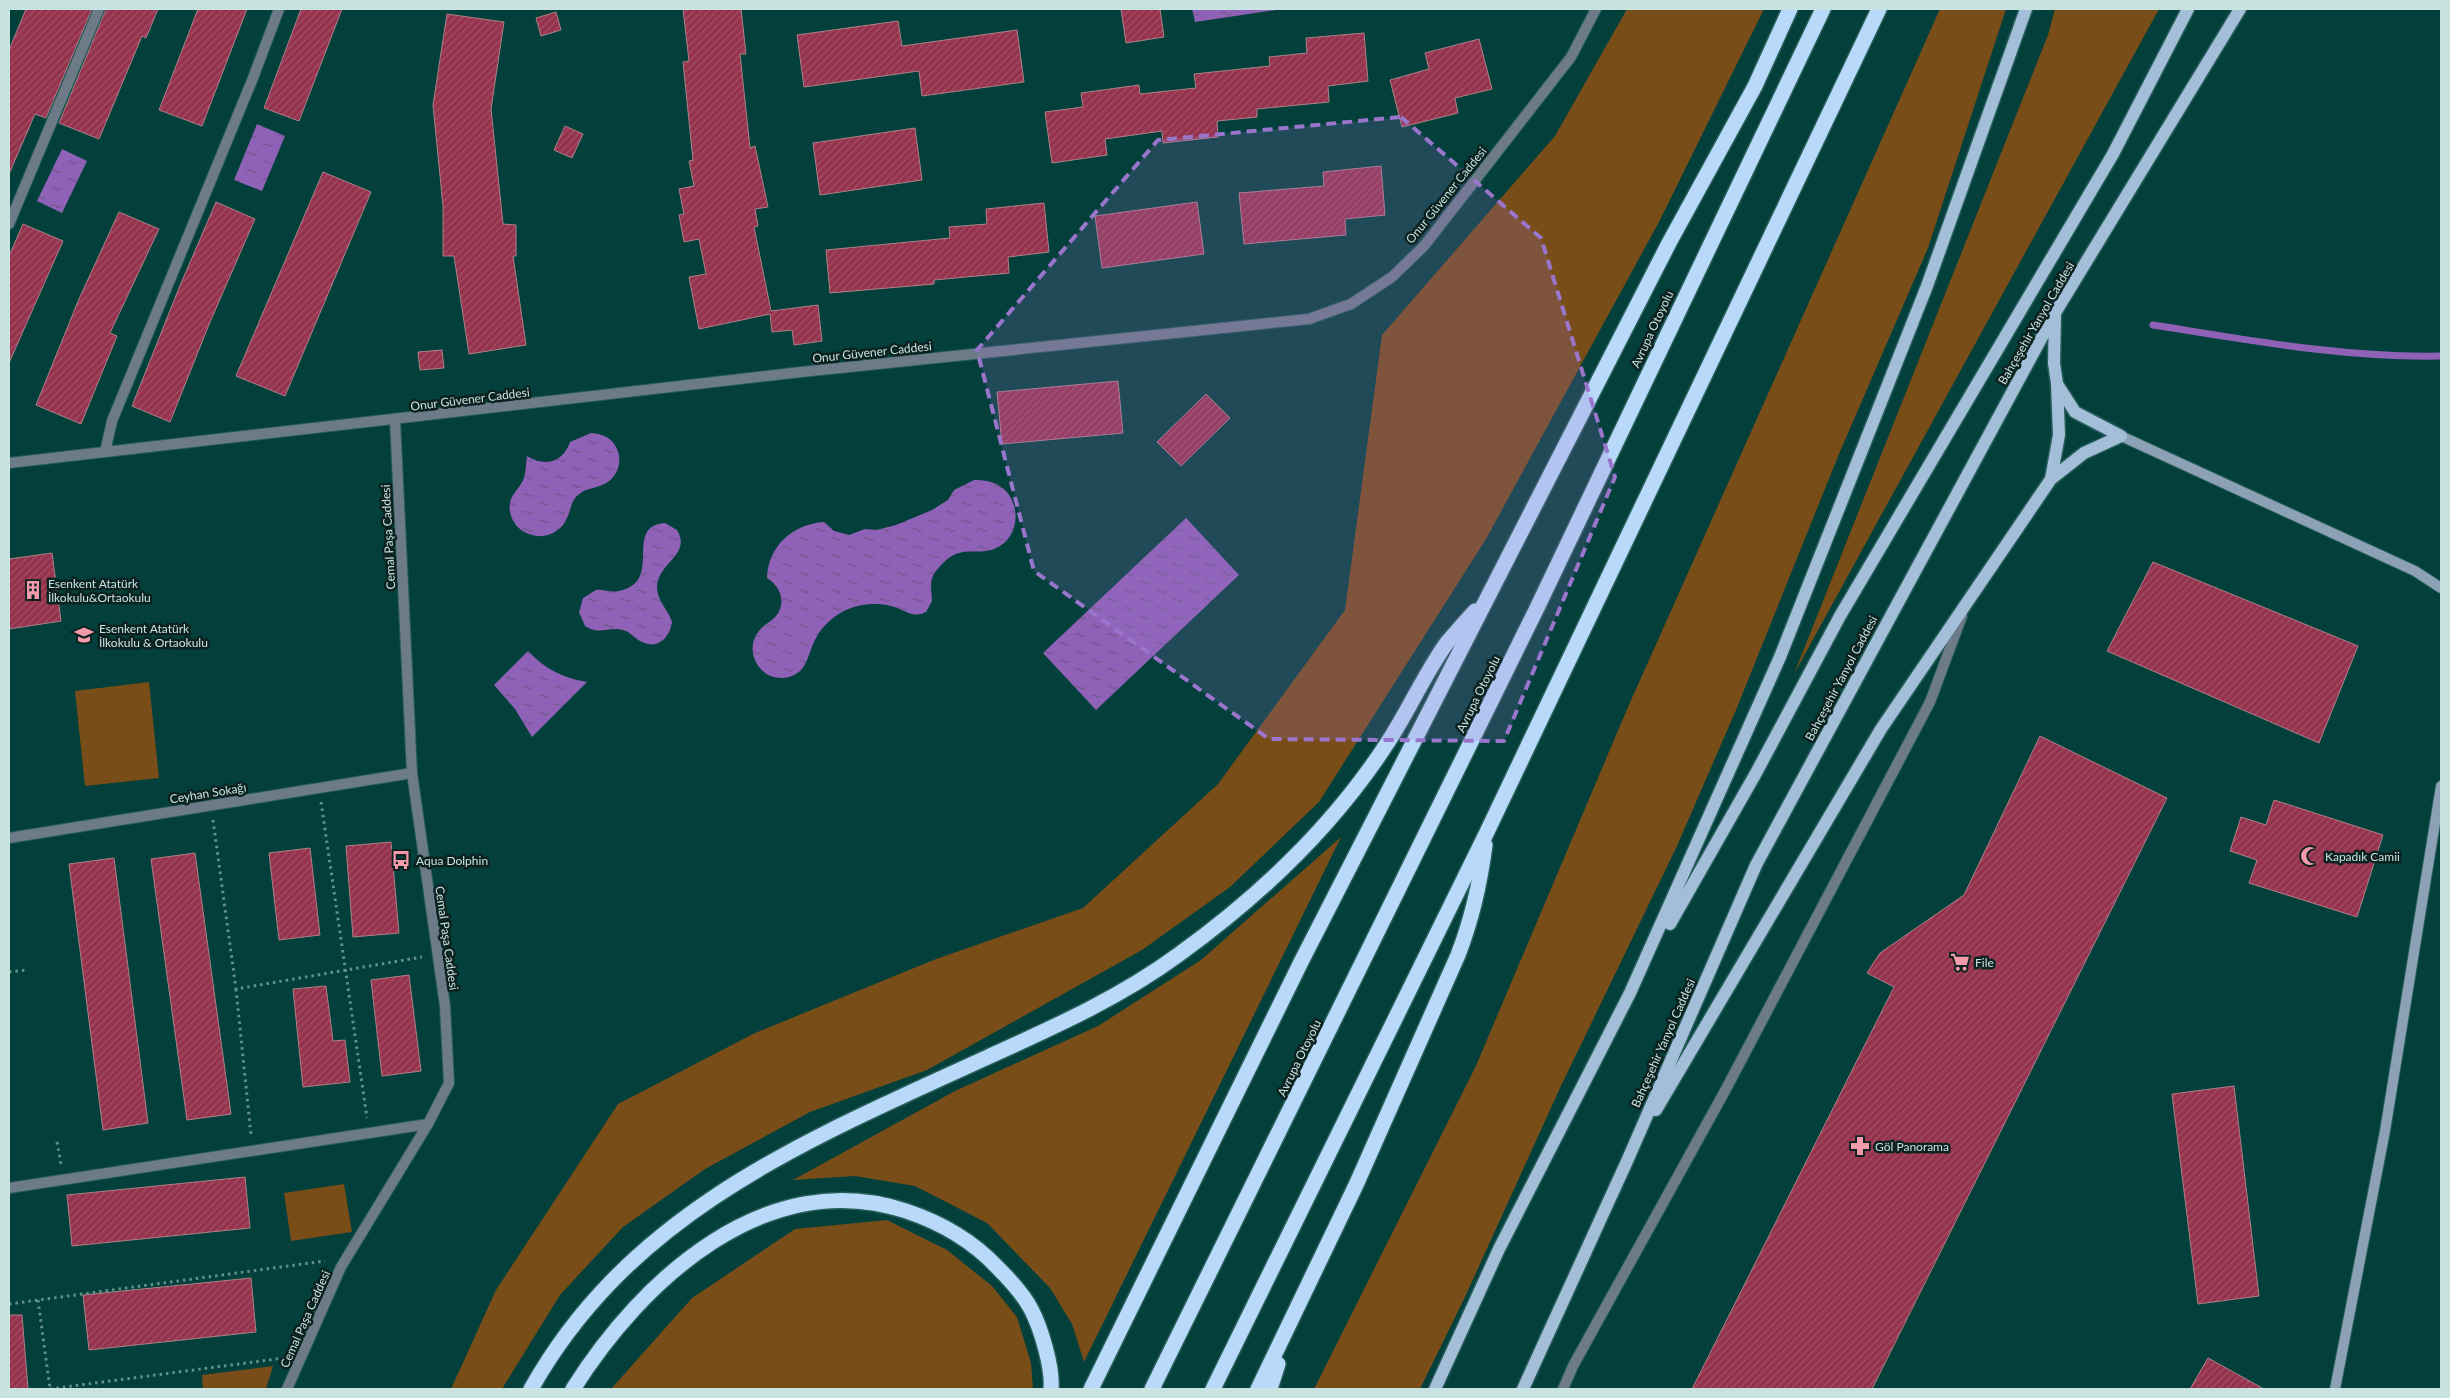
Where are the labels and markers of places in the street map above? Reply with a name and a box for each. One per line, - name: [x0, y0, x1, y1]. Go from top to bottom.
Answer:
- place label: Esenkent Atatürk İlkokulu&Ortaokulu: [48, 576, 151, 605]
- building icon: Esenkent Atatürk İlkokulu&Ortaokulu: [22, 579, 44, 601]
- place label: Esenkent Atatürk İlkokulu & Ortaokulu: [99, 621, 208, 650]
- school or university icon: Esenkent Atatürk İlkokulu & Ortaokulu: [73, 624, 95, 646]
- mosque icon: Kapadık Camii: [2299, 845, 2321, 867]
- bus stop icon: Aqua Dolphin: [390, 849, 412, 871]
- place label: Kapadık Camii: [2325, 849, 2400, 864]
- place label: Aqua Dolphin: [416, 853, 488, 868]
- supermarket icon: File: [1949, 951, 1971, 973]
- place label: File: [1975, 955, 1994, 970]
- pharmacy icon: Göl Panorama: [1849, 1135, 1871, 1157]
- place label: Göl Panorama: [1875, 1139, 1949, 1154]

